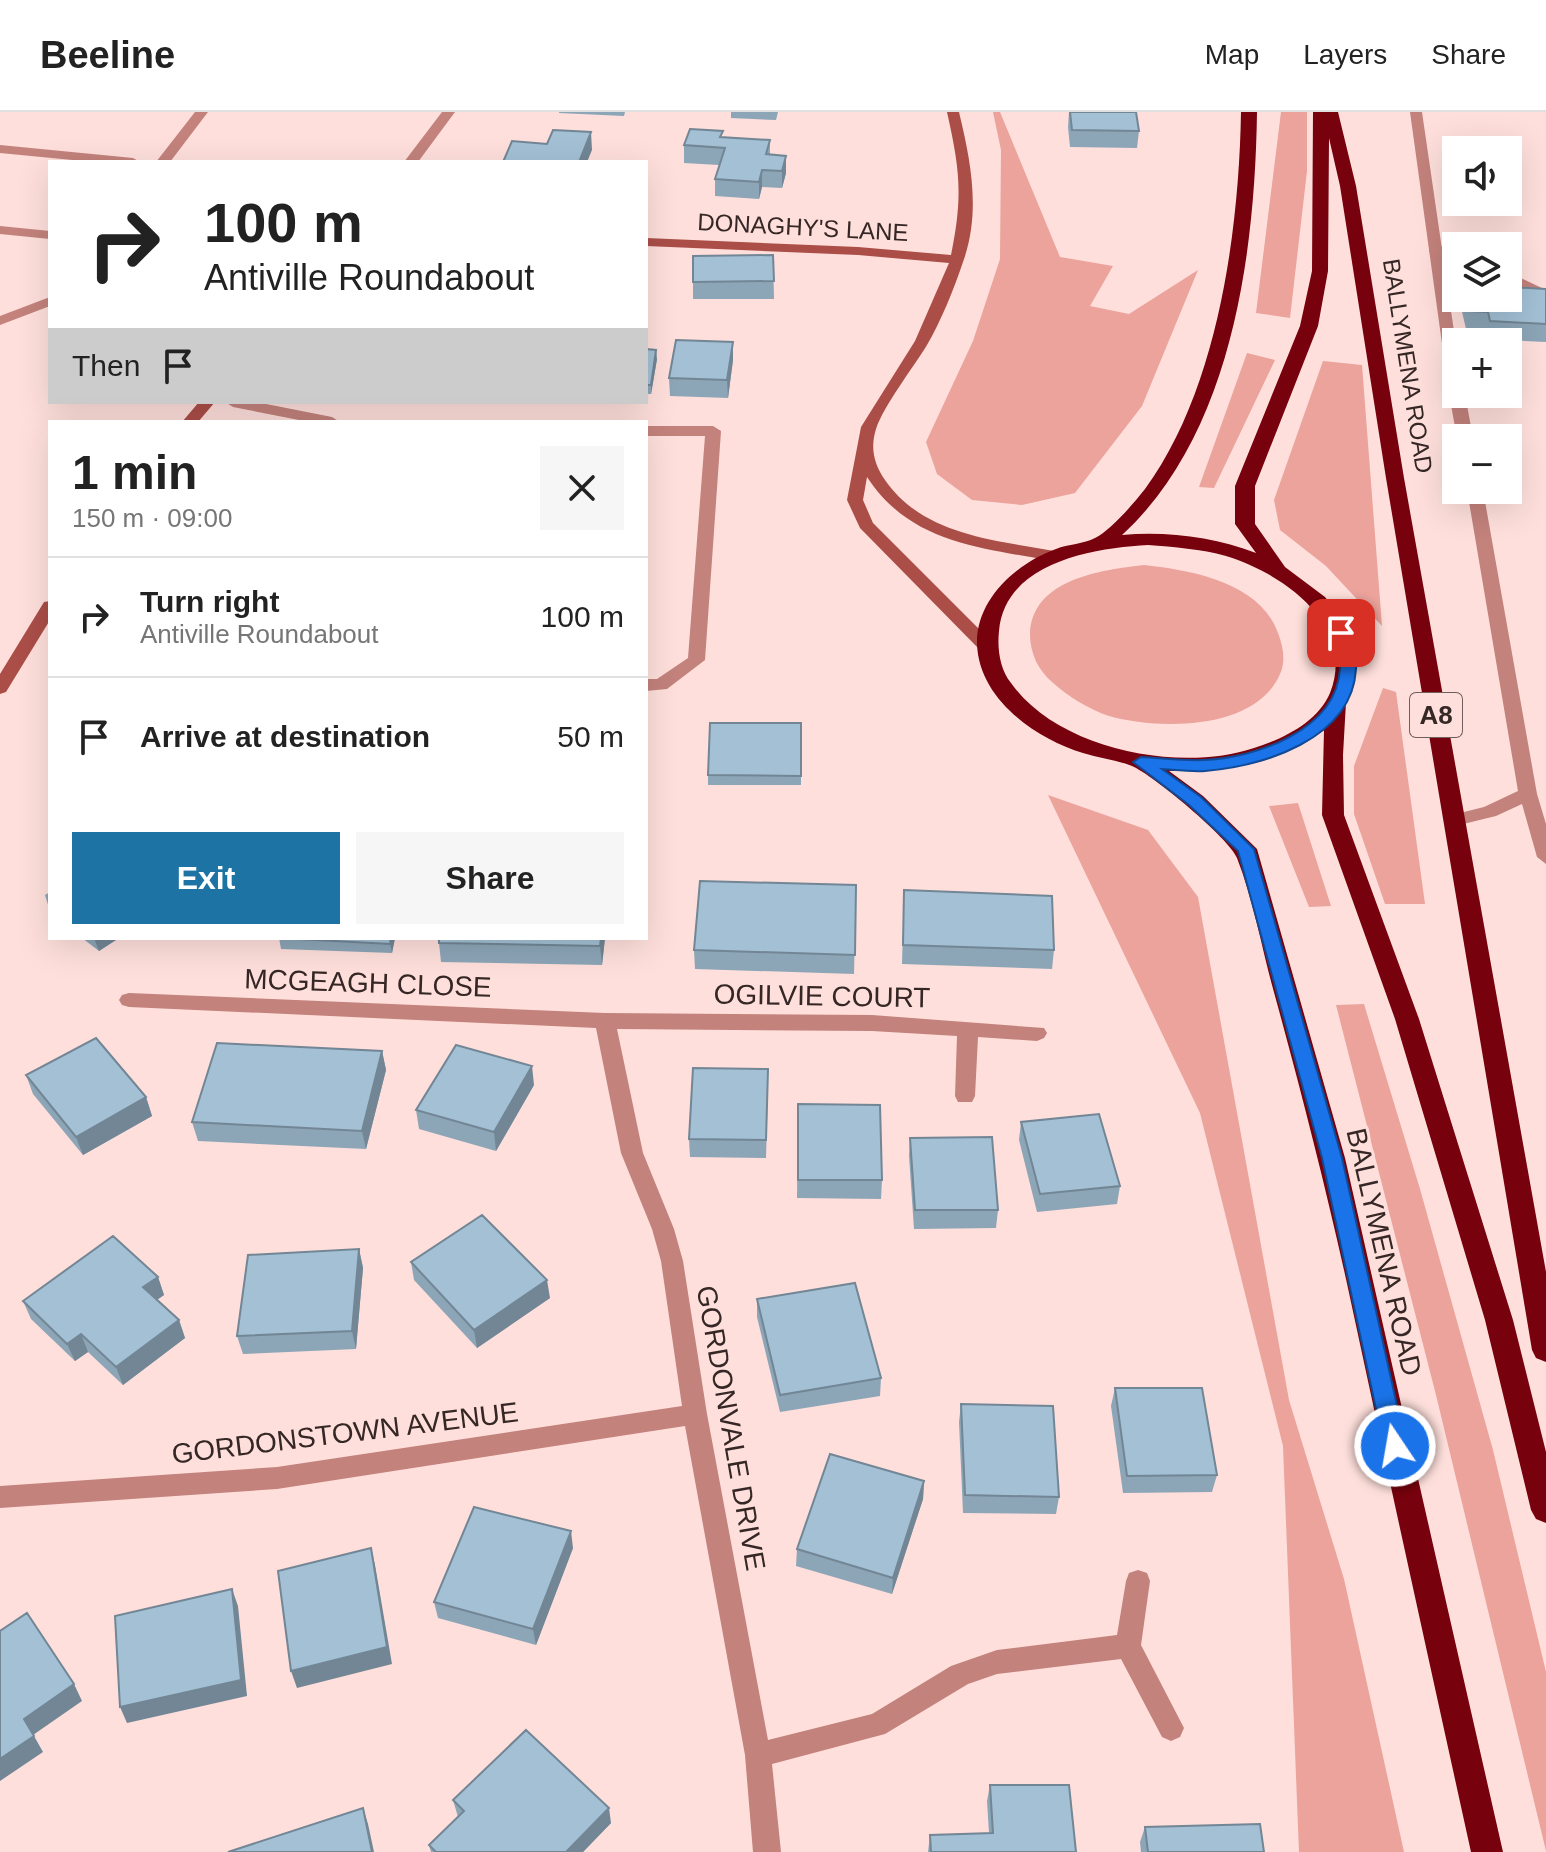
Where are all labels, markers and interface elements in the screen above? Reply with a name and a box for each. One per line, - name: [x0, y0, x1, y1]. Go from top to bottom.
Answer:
- text: Beeline: [40, 34, 175, 76]
- text: Map: [1205, 39, 1259, 70]
- text: Layers: [1303, 39, 1387, 70]
- text: Share: [1431, 39, 1506, 70]
- map controls: [1442, 136, 1522, 504]
- button: sound: [1442, 136, 1522, 216]
- text: 100 m: [204, 191, 363, 254]
- icon: right: [72, 192, 176, 296]
- street label: DONAGHY'S LANE: [697, 208, 909, 246]
- button: layers: [1442, 232, 1522, 312]
- text: Antiville Roundabout: [204, 257, 534, 298]
- street label: BALLYMENA ROAD: [1378, 257, 1438, 475]
- button: +: [1442, 328, 1522, 408]
- icon: arrive: [156, 344, 200, 388]
- text: Then: [72, 349, 140, 382]
- button: −: [1442, 424, 1522, 504]
- text: 1 min: [72, 446, 197, 499]
- button: close: [540, 446, 624, 530]
- text: 150 m · 09:00: [72, 503, 232, 533]
- text: Turn right: [140, 585, 279, 618]
- icon: right: [72, 595, 116, 639]
- pin: [1307, 599, 1375, 667]
- text: 100 m: [541, 600, 624, 633]
- icon: arrive: [1319, 611, 1363, 655]
- text: Antiville Roundabout: [140, 619, 379, 649]
- road number: A8: [1410, 693, 1462, 737]
- icon: arrive: [72, 715, 116, 759]
- text: Arrive at destination: [140, 720, 430, 753]
- text: 50 m: [557, 720, 624, 753]
- button: Exit: [72, 832, 340, 924]
- button: Share: [356, 832, 624, 924]
- street label: MCGEAGH CLOSE: [244, 963, 492, 1003]
- street label: OGILVIE COURT: [713, 979, 931, 1013]
- street label: BALLYMENA ROAD: [1340, 1125, 1428, 1379]
- street label: GORDONVALE DRIVE: [691, 1283, 771, 1573]
- street label: GORDONSTOWN AVENUE: [170, 1396, 520, 1470]
- position arrow: [1353, 1404, 1437, 1488]

